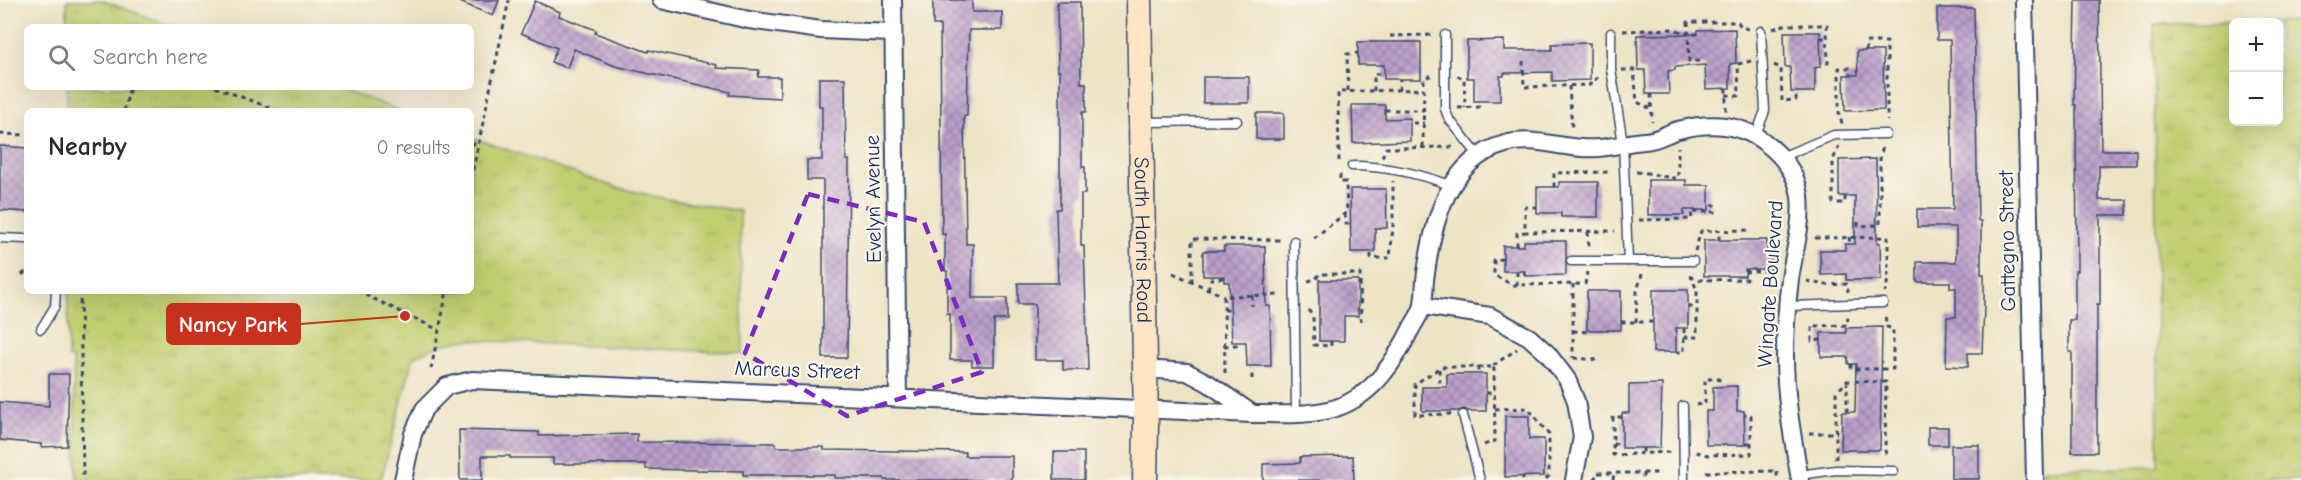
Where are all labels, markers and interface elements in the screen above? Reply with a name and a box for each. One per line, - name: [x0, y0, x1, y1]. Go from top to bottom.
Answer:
- map controls: [2229, 18, 2283, 126]
- button: +: [2229, 18, 2283, 72]
- search box: [24, 24, 474, 90]
- icon: search: [45, 41, 78, 74]
- text: Search here: [93, 44, 208, 70]
- button: −: [2229, 72, 2283, 126]
- text: Nearby: [48, 132, 127, 162]
- street label: Evelyn Avenue: [860, 135, 886, 263]
- text: 0 results: [377, 136, 450, 159]
- street label: South Harris Road: [1130, 157, 1156, 323]
- street label: Gattegno Street: [1994, 169, 2020, 312]
- street label: Wingate Boulevard: [1752, 200, 1788, 368]
- callout: Nancy Park: [167, 304, 300, 344]
- text: Nancy Park: [179, 312, 288, 338]
- street label: Marcus Street: [734, 356, 861, 384]

